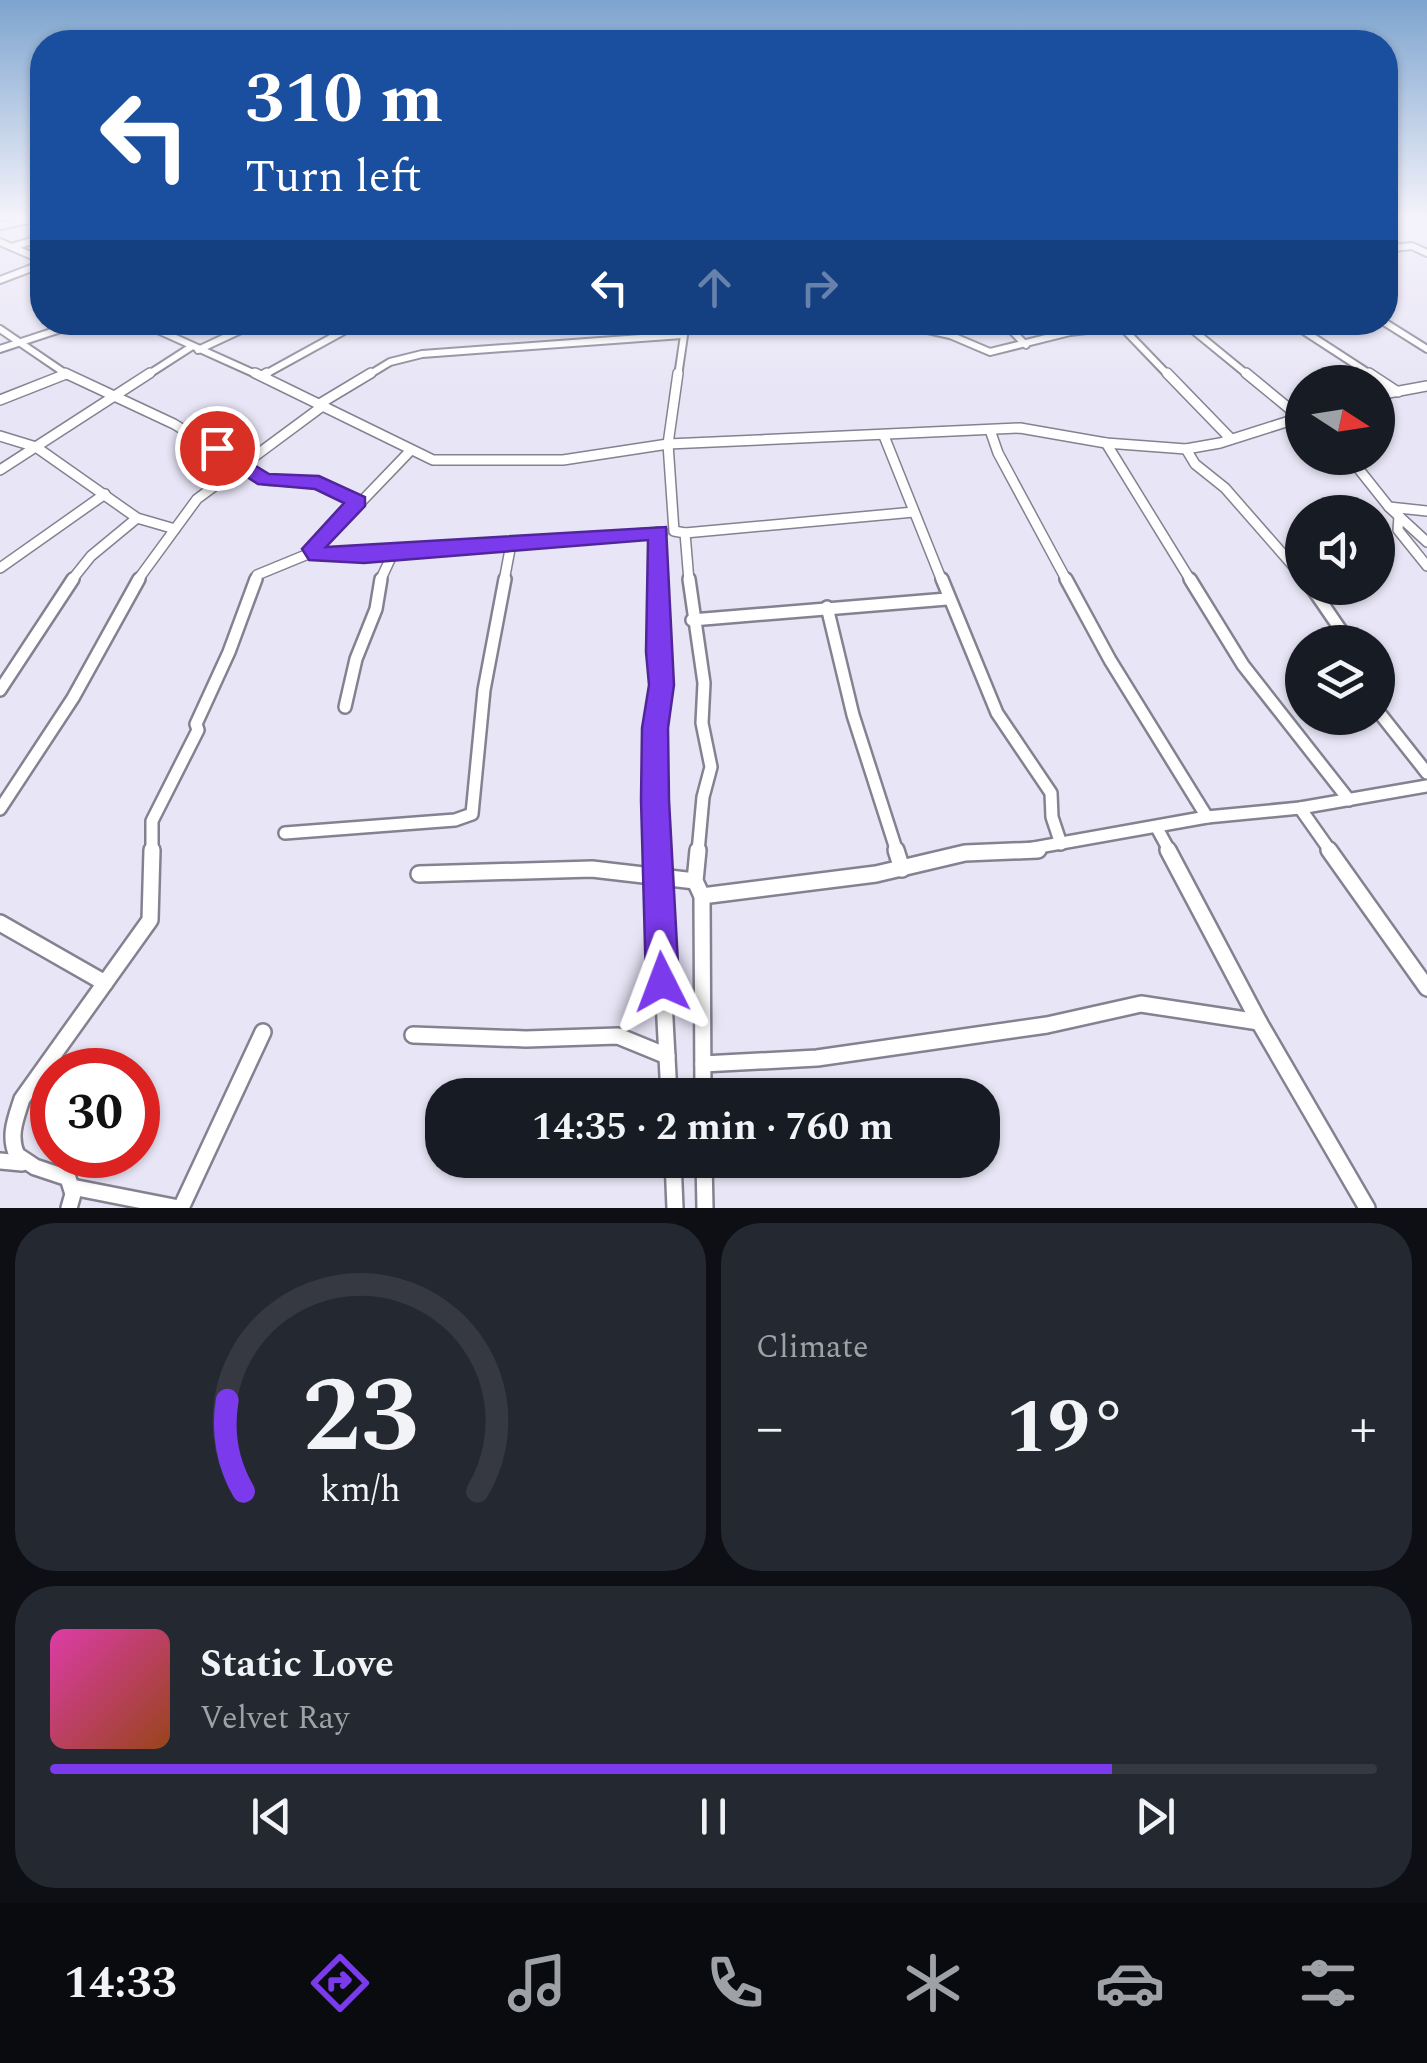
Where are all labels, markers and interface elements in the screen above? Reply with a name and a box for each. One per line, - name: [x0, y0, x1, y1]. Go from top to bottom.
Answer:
- text: 310 m: [245, 47, 443, 153]
- icon: left: [80, 70, 210, 200]
- text: Turn left: [245, 143, 422, 212]
- icon: left: [582, 260, 637, 315]
- icon: ahead: [687, 260, 742, 315]
- icon: right: [792, 260, 847, 315]
- north arrow: [1285, 365, 1395, 475]
- map controls: [1285, 365, 1395, 735]
- pin: [175, 406, 260, 491]
- icon: arrive: [190, 421, 245, 476]
- button: sound: [1285, 495, 1395, 605]
- button: layers: [1285, 625, 1395, 735]
- position arrow: [610, 930, 714, 1034]
- speed limit sign: 30: [30, 1048, 160, 1178]
- text: 14:35 · 2 min · 760 m: [532, 1099, 893, 1157]
- text: Climate: [756, 1323, 868, 1372]
- text: 23: [302, 1339, 419, 1497]
- text: 19°: [1006, 1372, 1127, 1486]
- text: −: [756, 1387, 784, 1470]
- text: +: [1349, 1387, 1377, 1470]
- text: km/h: [320, 1463, 401, 1518]
- text: Static Love: [200, 1636, 394, 1694]
- text: Velvet Ray: [200, 1694, 349, 1743]
- icon: previous: [244, 1789, 299, 1844]
- icon: pause: [686, 1789, 741, 1844]
- icon: next: [1128, 1789, 1183, 1844]
- icon: directions: [305, 1948, 375, 2018]
- icon: music: [502, 1948, 572, 2018]
- icon: phone: [700, 1948, 770, 2018]
- icon: climate: [898, 1948, 968, 2018]
- icon: car: [1095, 1948, 1165, 2018]
- icon: filters: [1293, 1948, 1363, 2018]
- text: 14:33: [64, 1949, 177, 2018]

